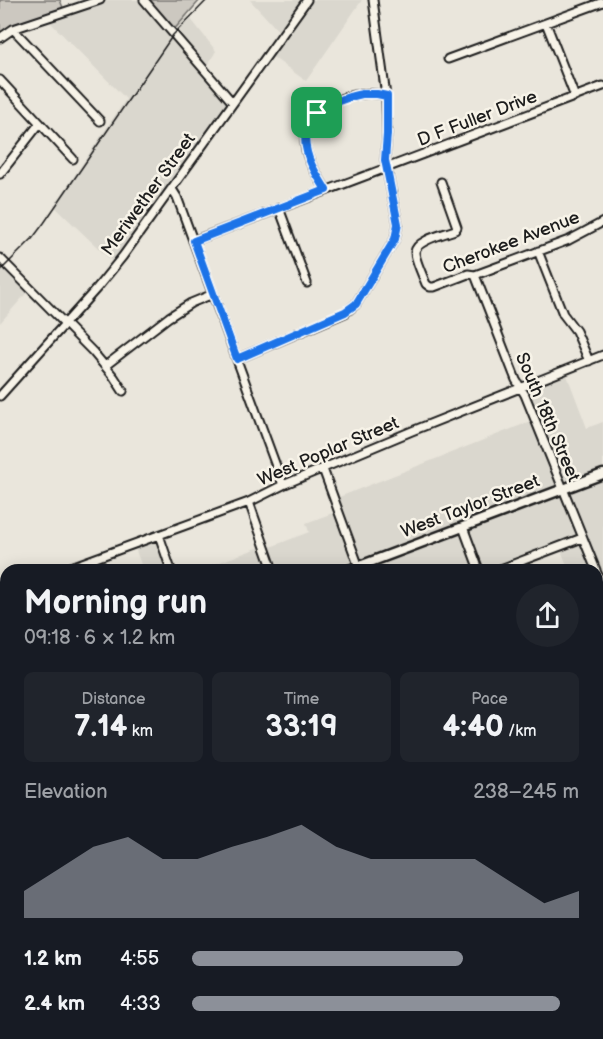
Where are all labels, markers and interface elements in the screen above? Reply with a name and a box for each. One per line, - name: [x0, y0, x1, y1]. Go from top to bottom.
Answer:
- street label: D F Fuller Drive: [414, 86, 540, 151]
- pin: [291, 87, 342, 138]
- icon: arrive: [300, 96, 333, 129]
- street label: Meriwether Street: [97, 129, 200, 260]
- street label: Cherokee Avenue: [440, 207, 583, 278]
- street label: South 18th Street: [511, 349, 584, 485]
- street label: West Poplar Street: [255, 412, 402, 491]
- street label: West Taylor Street: [398, 470, 543, 543]
- text: Morning run: [24, 583, 207, 623]
- button: share: [516, 584, 579, 647]
- text: 09:18 · 6 × 1.2 km: [24, 626, 175, 650]
- text: Distance: [82, 690, 145, 709]
- text: Time: [284, 690, 319, 709]
- text: Pace: [471, 690, 508, 709]
- text: 7.14: [74, 709, 128, 745]
- text: 33:19: [265, 709, 338, 745]
- text: 4:40: [443, 709, 504, 745]
- text: km: [128, 722, 153, 741]
- text: /km: [504, 722, 536, 741]
- text: Elevation: [24, 780, 107, 804]
- text: 238–245 m: [473, 780, 579, 804]
- text: 1.2 km: [24, 947, 82, 971]
- text: 4:55: [120, 947, 159, 971]
- text: 2.4 km: [24, 992, 85, 1016]
- text: 4:33: [120, 992, 161, 1016]

